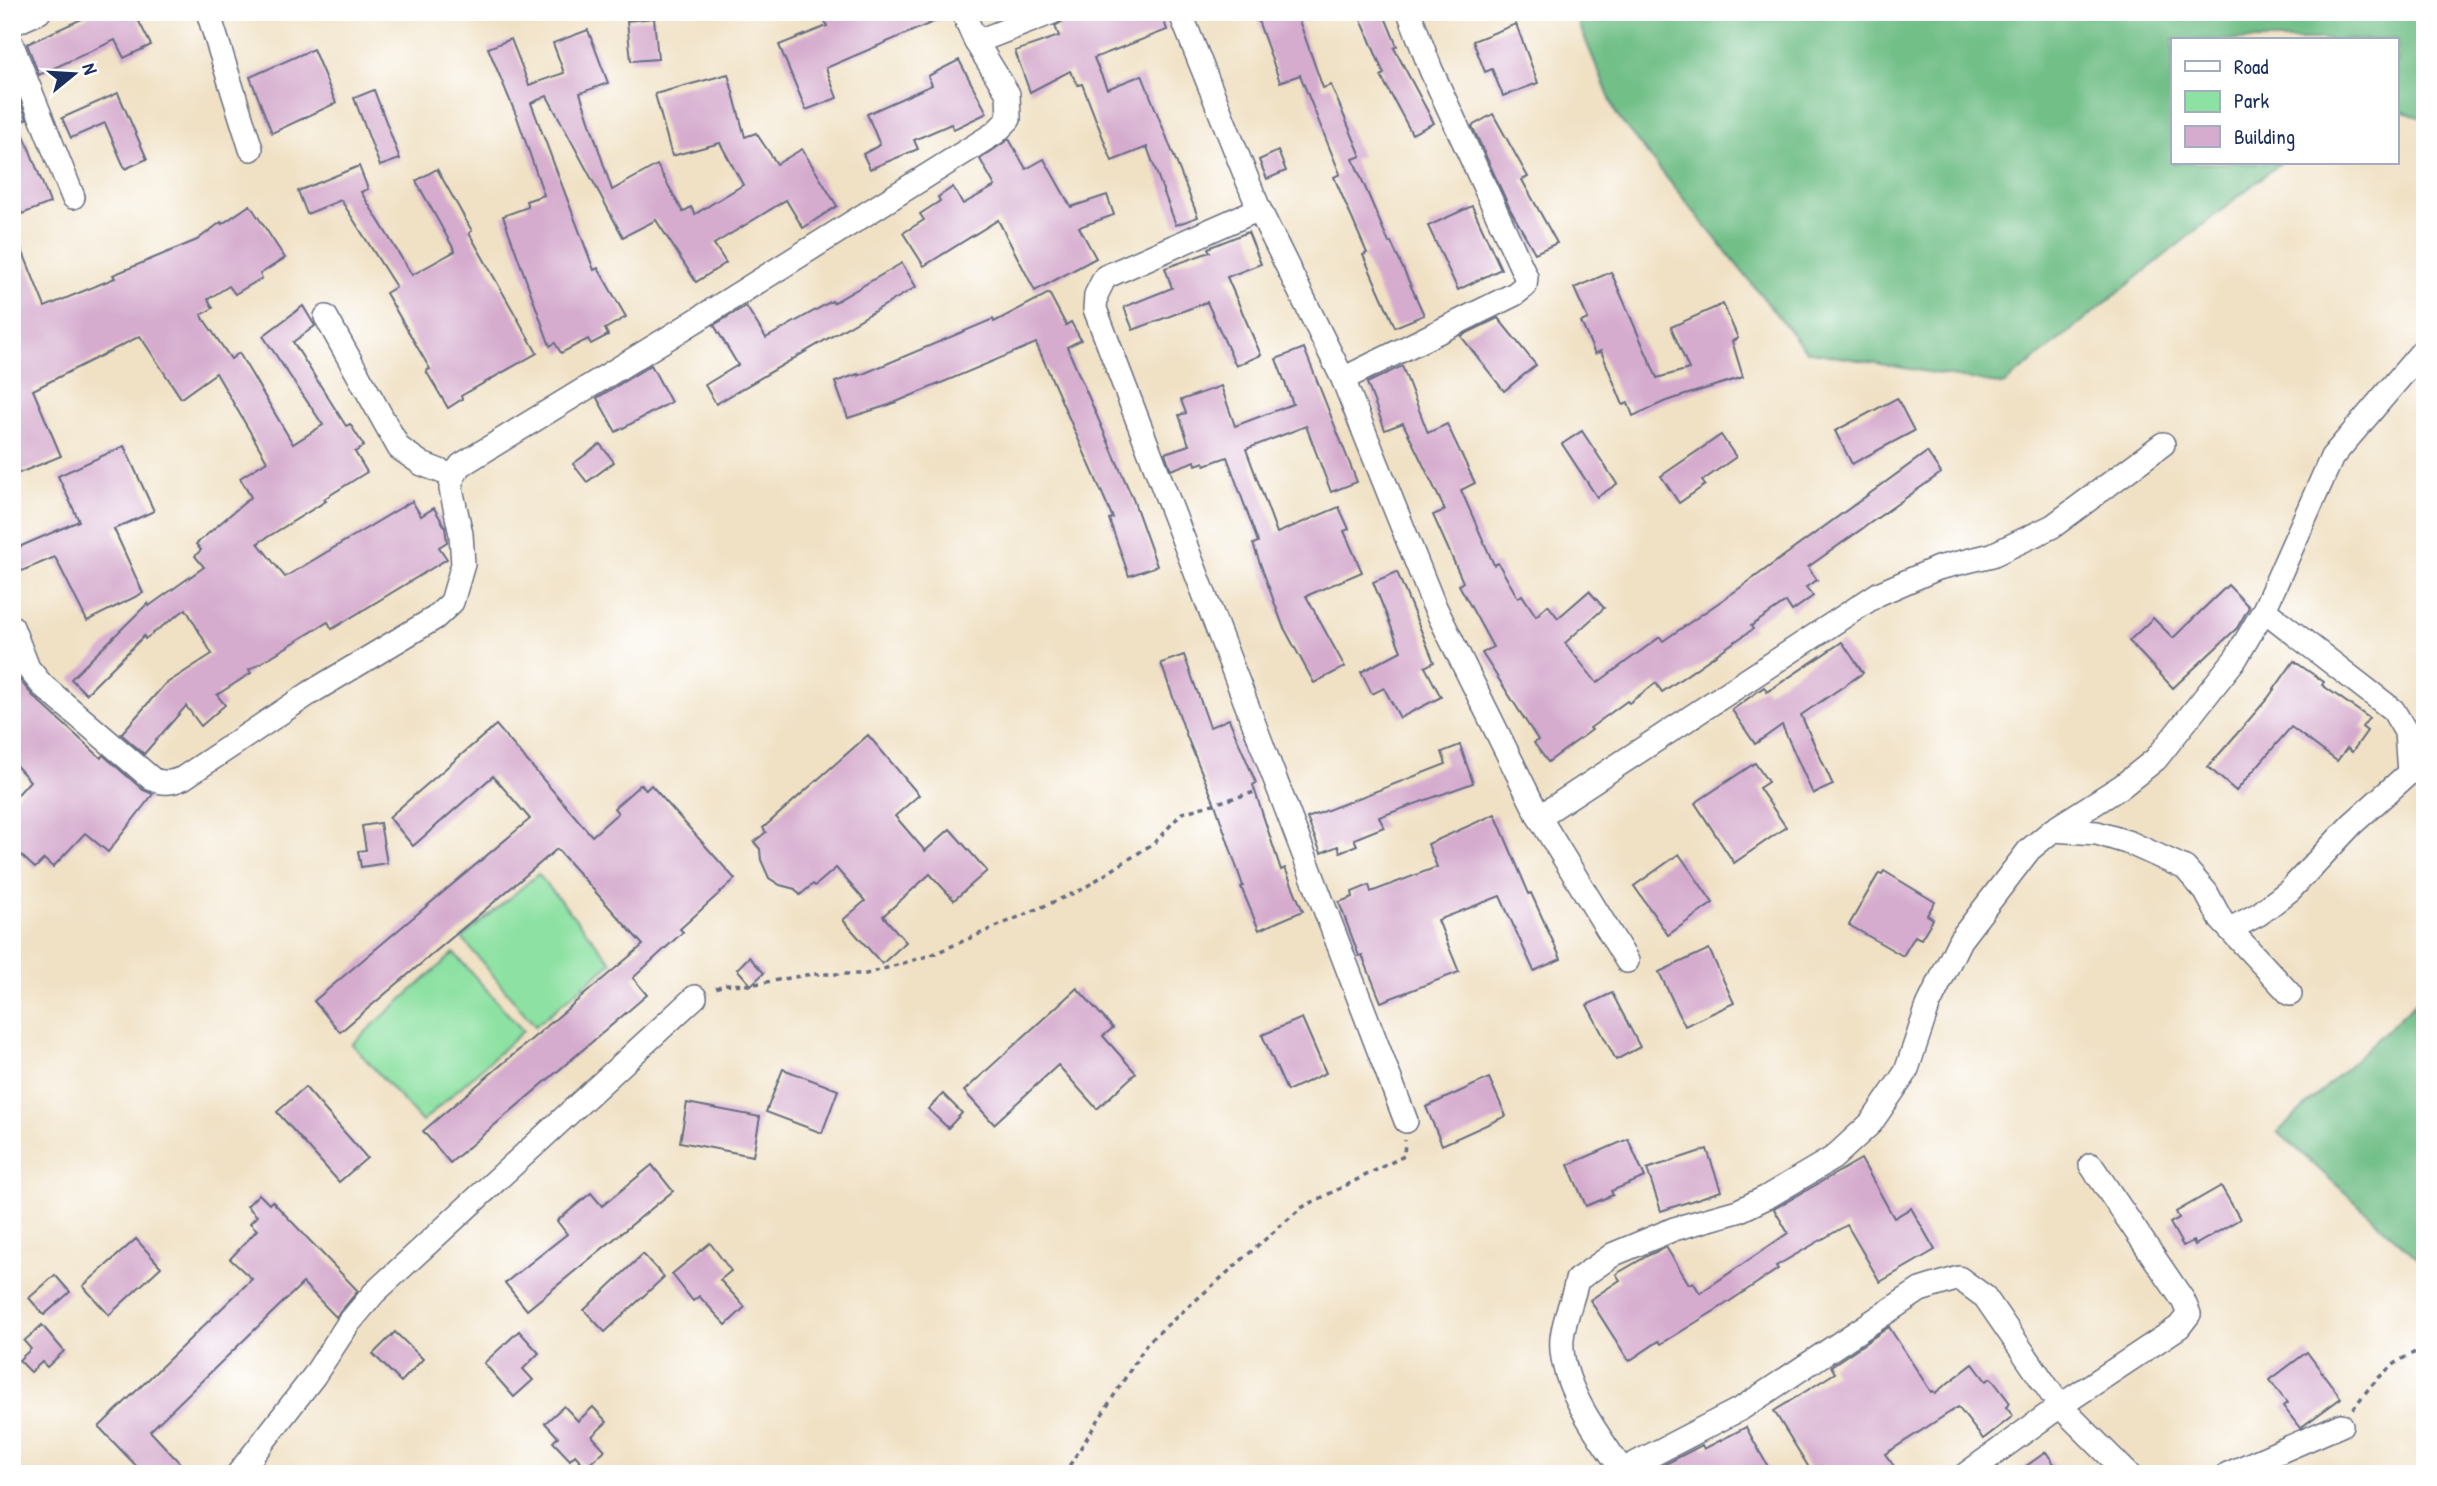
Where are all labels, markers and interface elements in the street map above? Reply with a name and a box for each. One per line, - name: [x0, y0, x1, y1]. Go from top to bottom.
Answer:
- north arrow: [38, 38, 108, 108]
- legend: [2171, 38, 2398, 164]
- text: Road: [2234, 52, 2268, 81]
- text: N: [76, 60, 104, 78]
- text: Park: [2234, 86, 2269, 115]
- text: Building: [2234, 122, 2295, 151]

